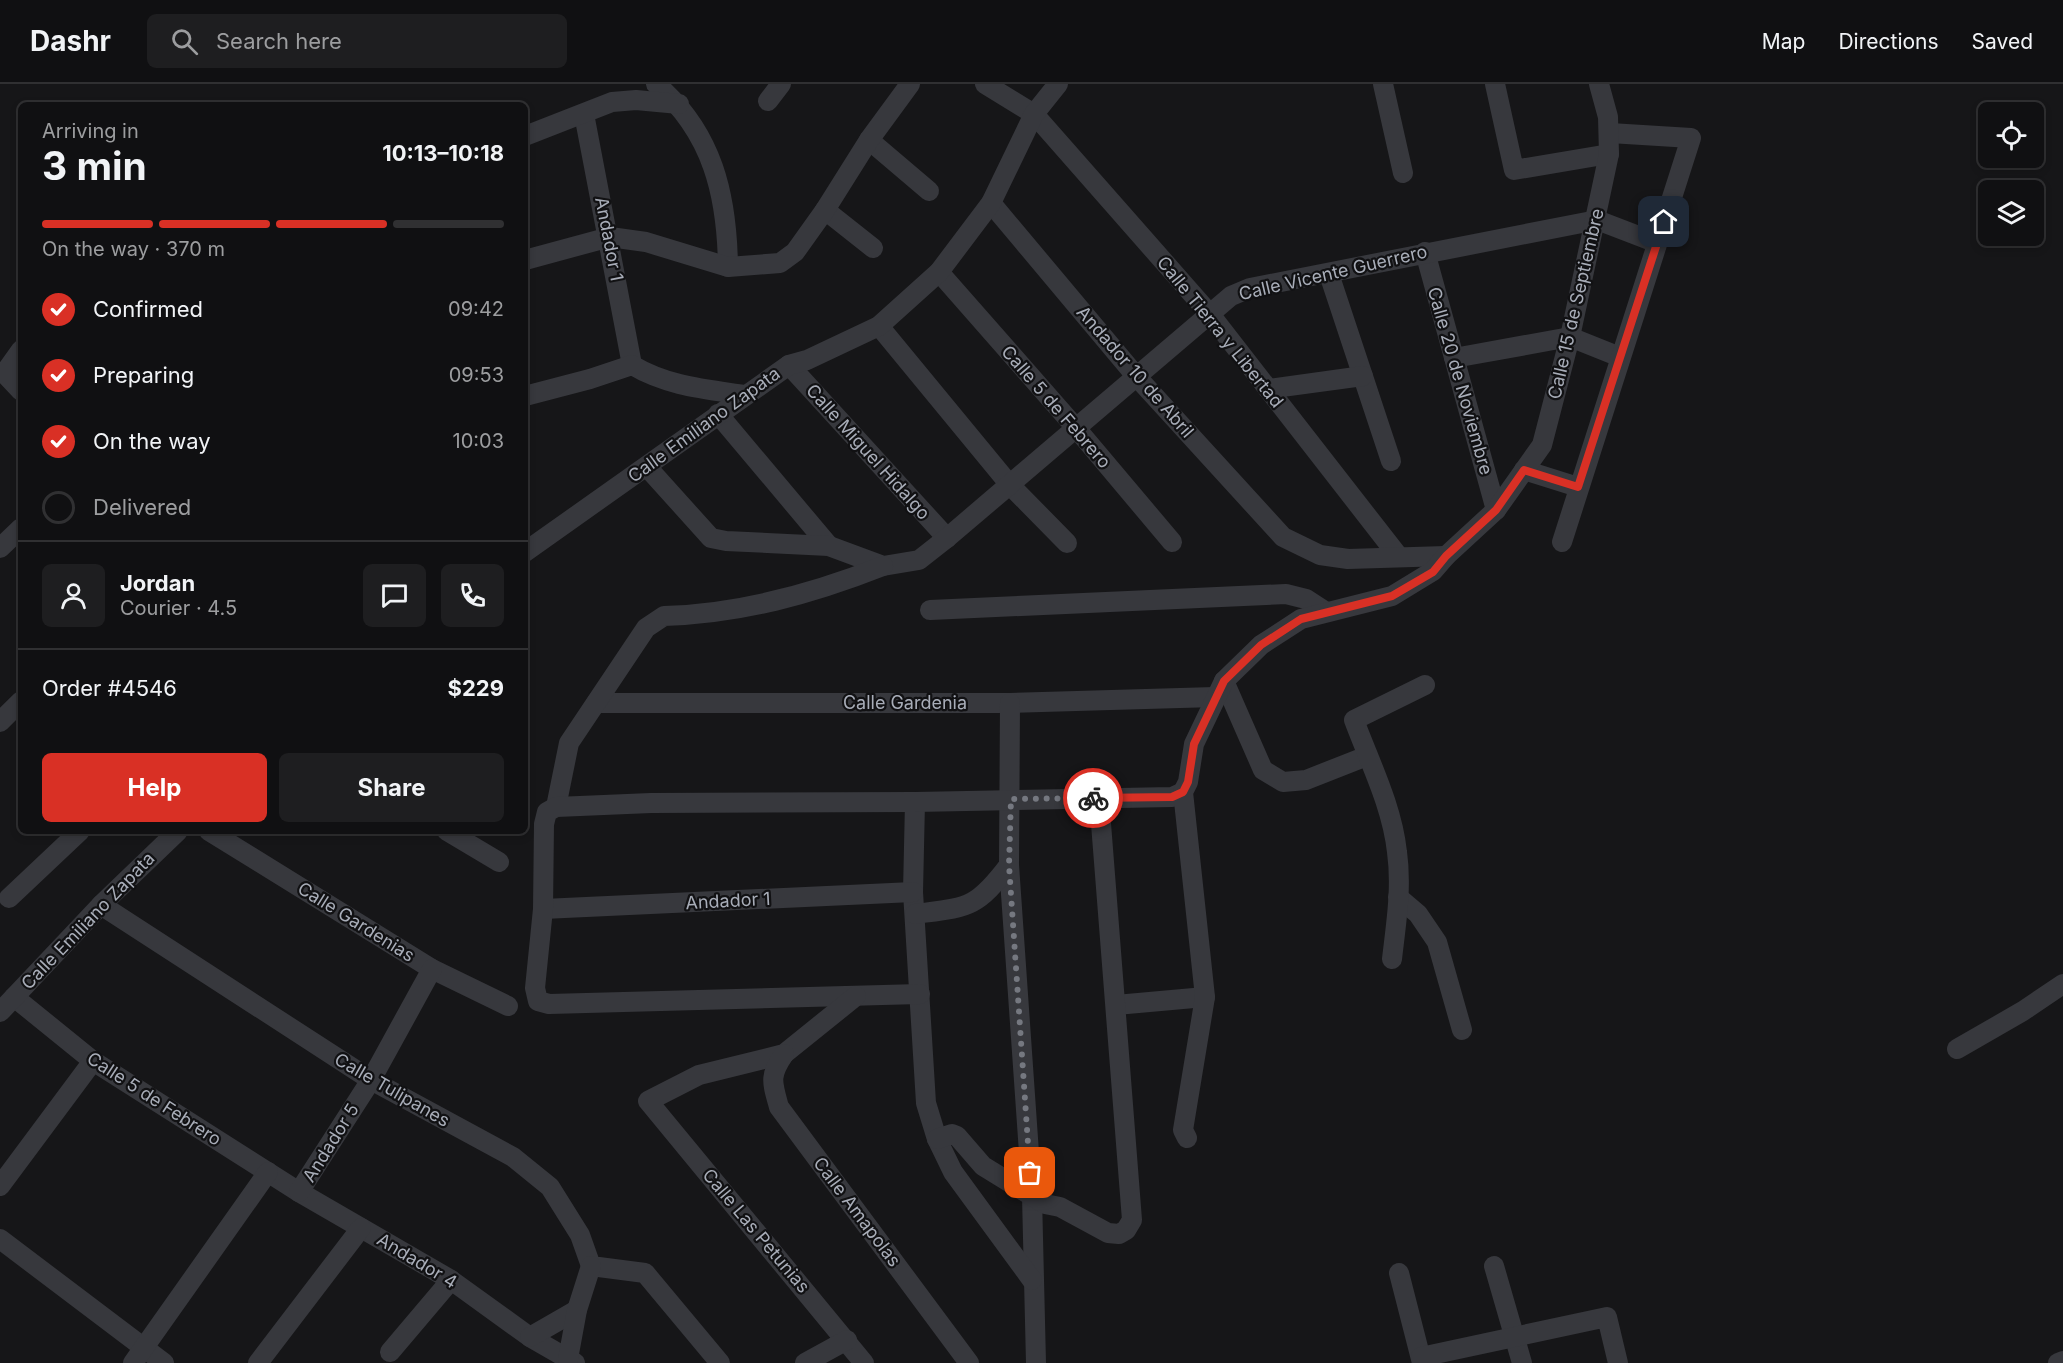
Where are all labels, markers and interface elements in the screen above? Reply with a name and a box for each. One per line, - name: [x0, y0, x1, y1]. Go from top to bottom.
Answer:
- search box: [147, 14, 567, 68]
- text: Dashr: [30, 24, 111, 58]
- icon: search: [168, 25, 201, 58]
- text: Search here: [216, 28, 342, 54]
- text: Map: [1762, 29, 1805, 54]
- text: Directions: [1838, 29, 1939, 54]
- text: Saved: [1972, 29, 2033, 54]
- map controls: [1978, 102, 2044, 246]
- button: locate: [1978, 102, 2044, 168]
- text: Arriving in: [42, 119, 139, 143]
- text: 10:13–10:18: [382, 140, 504, 166]
- text: 3 min: [42, 142, 147, 189]
- button: layers: [1978, 180, 2044, 246]
- street label: Andador 1: [591, 195, 628, 283]
- pin: [1638, 196, 1689, 247]
- icon: home: [1647, 205, 1680, 238]
- street label: Calle 15 de Septiembre: [1543, 207, 1608, 401]
- text: On the way · 370 m: [42, 237, 225, 261]
- street label: Calle Vicente Guerrero: [1237, 241, 1429, 304]
- street label: Calle Tierra y Libertad: [1153, 252, 1288, 412]
- street label: Calle 20 de Noviembre: [1424, 285, 1497, 477]
- icon: check: [42, 293, 75, 326]
- text: Confirmed: [93, 296, 203, 322]
- text: 09:42: [448, 297, 504, 321]
- street label: Andador 10 de Abril: [1073, 302, 1198, 442]
- street label: Calle 5 de Febrero: [997, 341, 1115, 472]
- icon: check: [42, 359, 75, 392]
- text: Preparing: [93, 362, 194, 388]
- street label: Calle Emiliano Zapata: [624, 362, 784, 487]
- text: 09:53: [449, 363, 504, 387]
- street label: Calle Miguel Hidalgo: [802, 380, 935, 524]
- icon: check: [42, 425, 75, 458]
- text: On the way: [93, 428, 211, 454]
- text: 10:03: [453, 429, 504, 453]
- text: Delivered: [93, 494, 191, 520]
- button: person: [42, 564, 105, 627]
- button: chat: [363, 564, 426, 627]
- button: phone: [441, 564, 504, 627]
- text: Jordan: [120, 570, 195, 596]
- text: Courier · 4.5: [120, 596, 237, 620]
- text: Order #4546: [42, 675, 177, 701]
- text: $229: [448, 675, 504, 701]
- street label: Calle Gardenia: [843, 692, 967, 713]
- button: Help: [42, 753, 267, 822]
- button: Share: [279, 753, 504, 822]
- courier: [1063, 768, 1123, 828]
- icon: bike: [1077, 782, 1110, 815]
- street label: Calle Emiliano Zapata: [17, 848, 159, 994]
- street label: Calle Gardenias: [294, 877, 419, 966]
- street label: Andador 1: [685, 888, 771, 913]
- street label: Calle 5 de Febrero: [83, 1047, 225, 1150]
- street label: Calle Tulipanes: [331, 1048, 453, 1131]
- street label: Andador 5: [298, 1100, 363, 1186]
- pin: [1004, 1147, 1055, 1198]
- street label: Calle Amapolas: [809, 1153, 905, 1271]
- icon: bag: [1013, 1156, 1046, 1189]
- street label: Calle Las Petunias: [698, 1164, 814, 1297]
- street label: Andador 4: [374, 1229, 461, 1293]

